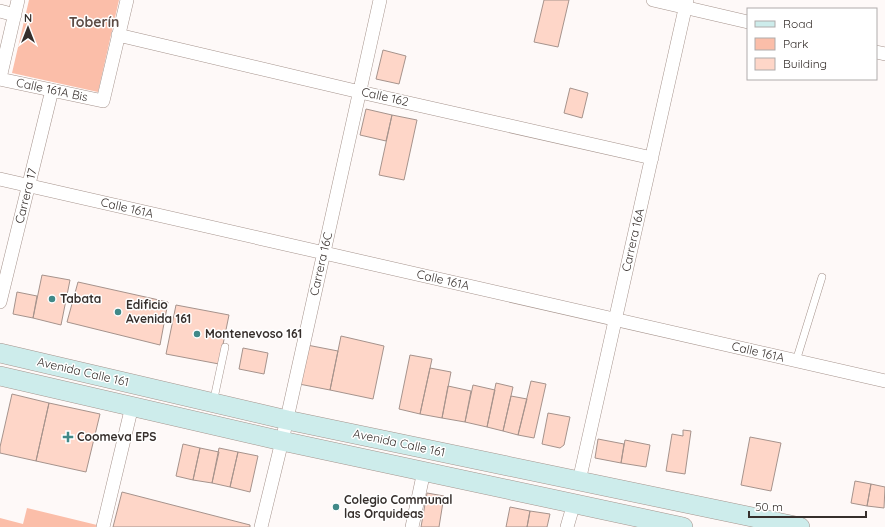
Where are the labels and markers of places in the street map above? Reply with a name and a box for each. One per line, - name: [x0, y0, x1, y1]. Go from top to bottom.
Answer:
- place label: Tabata: [60, 291, 101, 306]
- marker: Tabata: [47, 294, 57, 304]
- place label: Edificio Avenida 161: [126, 297, 191, 326]
- marker: Edificio Avenida 161: [113, 307, 123, 317]
- place label: Montenevoso 161: [205, 326, 302, 341]
- marker: Montenevoso 161: [192, 329, 202, 339]
- place label: Coomeva EPS: [77, 429, 156, 444]
- marker: Coomeva EPS: [62, 431, 74, 443]
- place label: Colegio Communal las Orquideas: [344, 492, 453, 521]
- marker: Colegio Communal las Orquideas: [331, 502, 341, 512]

